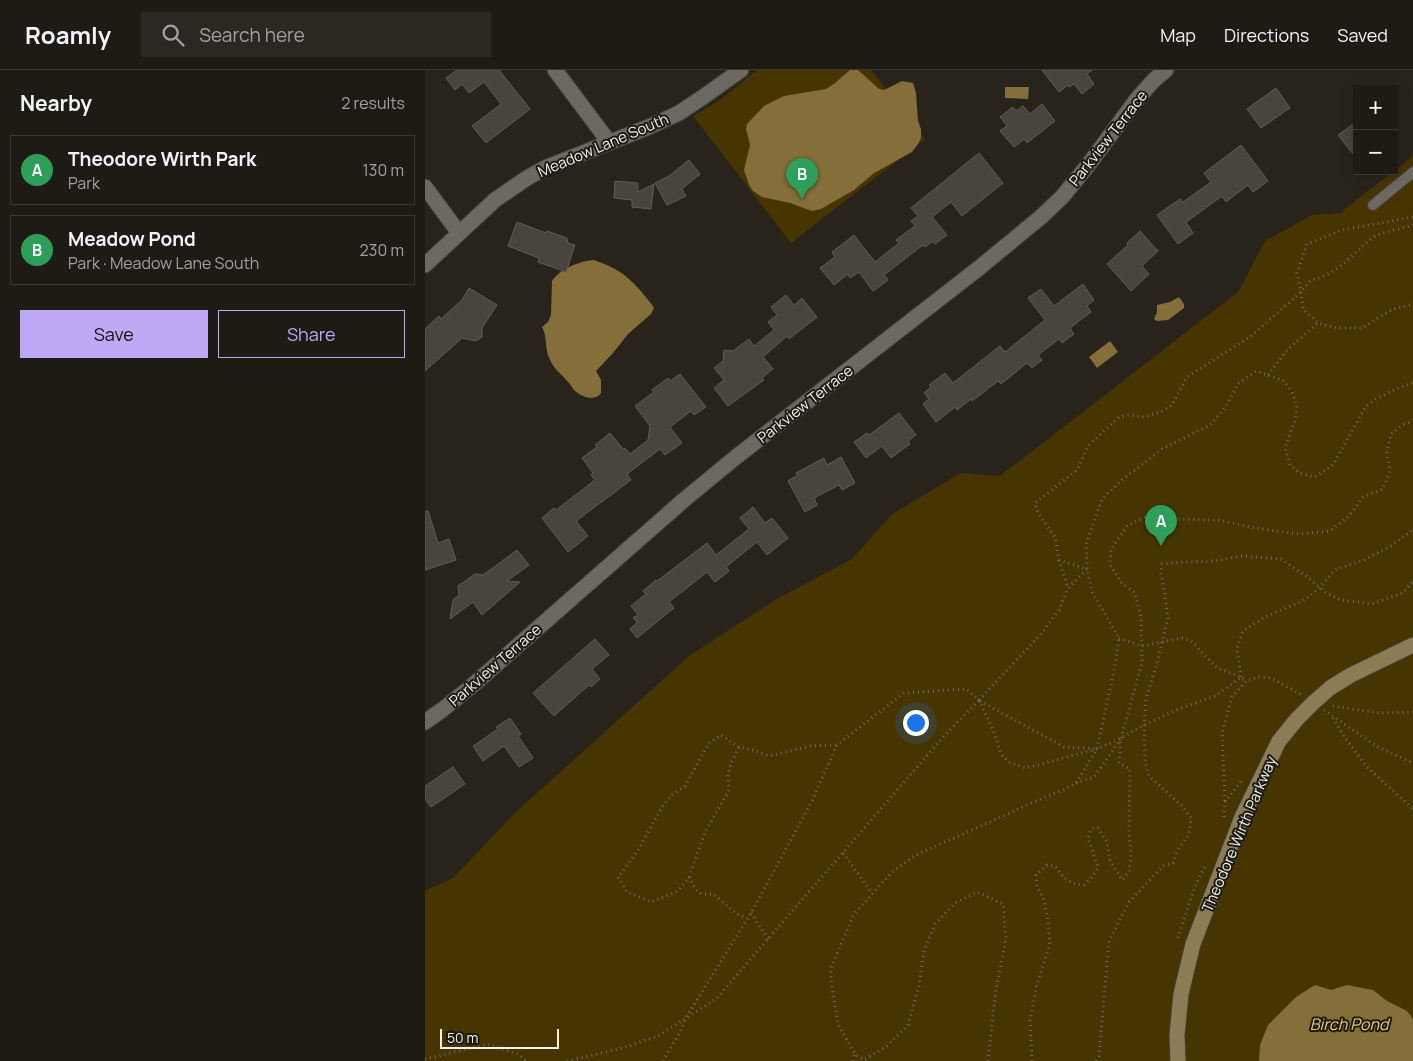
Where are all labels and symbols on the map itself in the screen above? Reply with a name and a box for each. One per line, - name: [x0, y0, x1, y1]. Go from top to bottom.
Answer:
- street label: Parkview Terrace: [1064, 86, 1152, 190]
- street label: Meadow Lane South: [534, 108, 672, 182]
- pin: B: [786, 158, 818, 199]
- street label: Parkview Terrace: [753, 360, 857, 448]
- pin: A: [1145, 505, 1177, 546]
- street label: Parkview Terrace: [444, 619, 546, 711]
- your location: [903, 710, 929, 736]
- street label: Theodore Wirth Parkway: [1197, 753, 1281, 915]
- water label: Birch Pond: [1310, 1013, 1391, 1035]
- scale bar: [440, 1026, 559, 1049]

